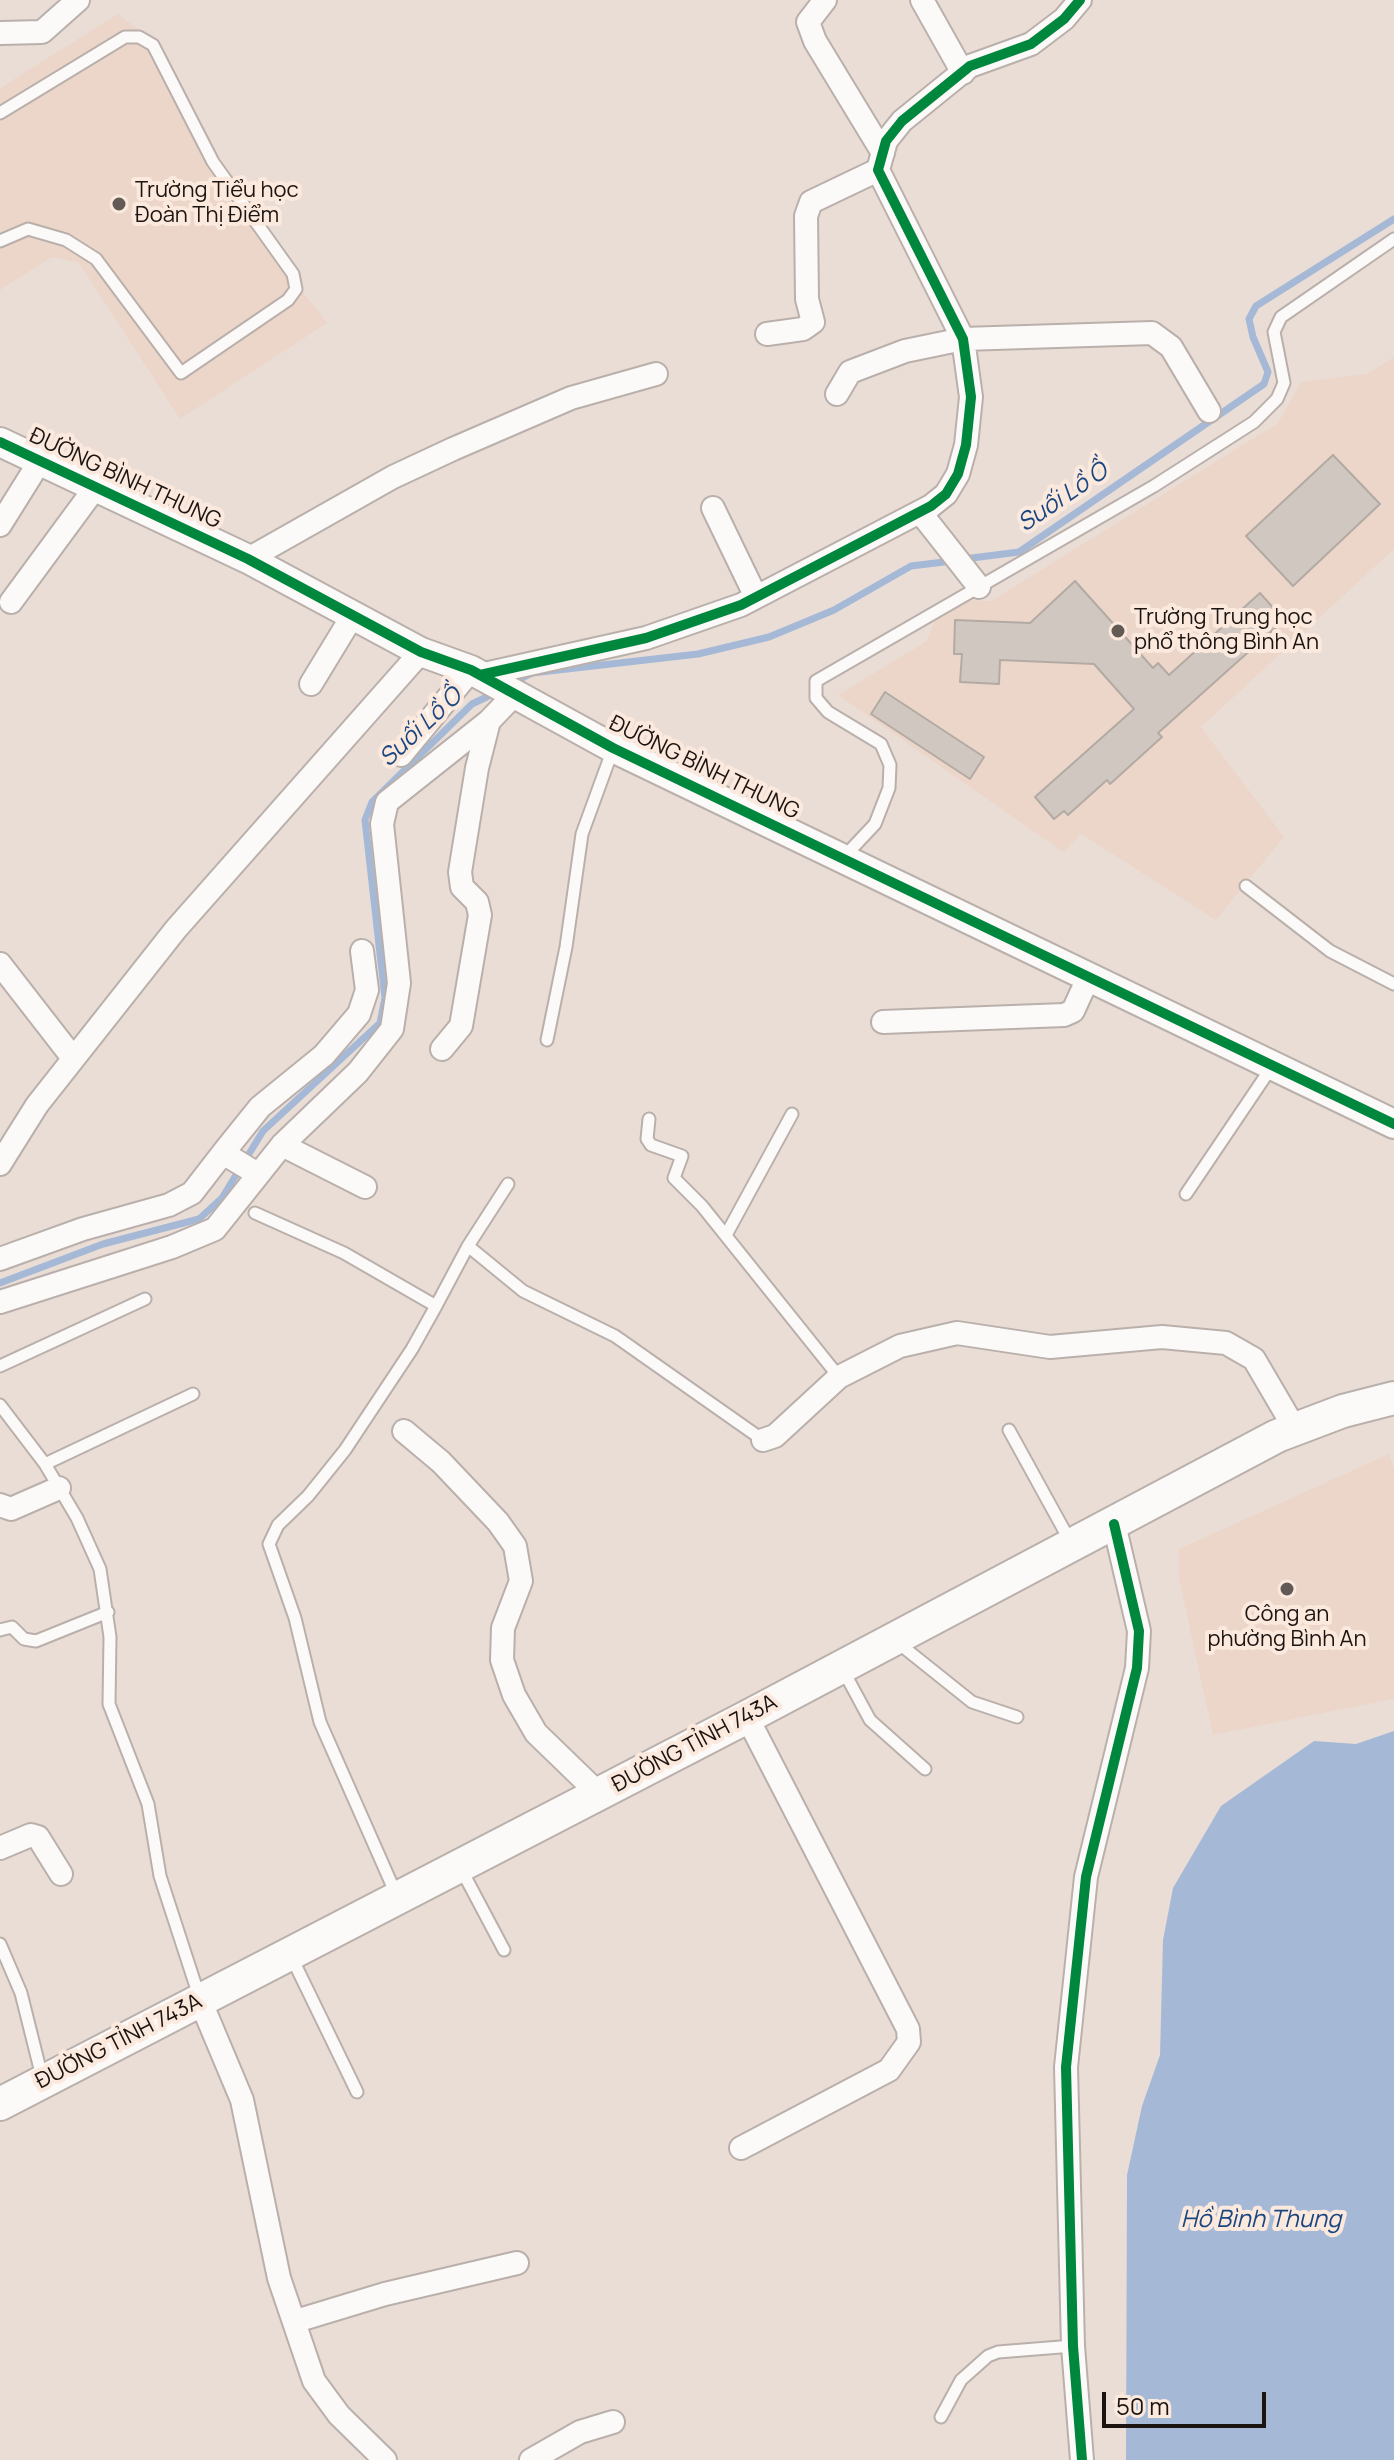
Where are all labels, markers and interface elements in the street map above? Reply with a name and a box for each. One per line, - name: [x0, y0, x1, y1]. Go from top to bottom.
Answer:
- place label: Trường Tiểu học Đoàn Thị Điểm: [135, 178, 299, 230]
- marker: Trường Tiểu học Đoàn Thị Điểm: [110, 195, 128, 213]
- street label: ĐƯỜNG BÌNH THUNG: [25, 423, 225, 535]
- water label: Suối Lồ Ồ: [1013, 457, 1113, 539]
- place label: Trường Trung học phổ thông Bình An: [1134, 605, 1319, 656]
- marker: Trường Trung học phổ thông Bình An: [1109, 622, 1127, 640]
- water label: Suối Lồ Ồ: [374, 683, 468, 773]
- street label: ĐƯỜNG BÌNH THUNG: [605, 710, 803, 826]
- marker: Công an phường Bình An: [1278, 1580, 1296, 1598]
- place label: Công an phường Bình An: [1207, 1602, 1367, 1654]
- street label: ĐƯỜNG TỈNH 743A: [608, 1689, 782, 1799]
- street label: ĐƯỜNG TỈNH 743A: [31, 1989, 207, 2095]
- water label: Hồ Bình Thung: [1181, 2206, 1341, 2234]
- scale bar: [1106, 2376, 1270, 2426]
- text: 50 m: [1116, 2389, 1170, 2422]

